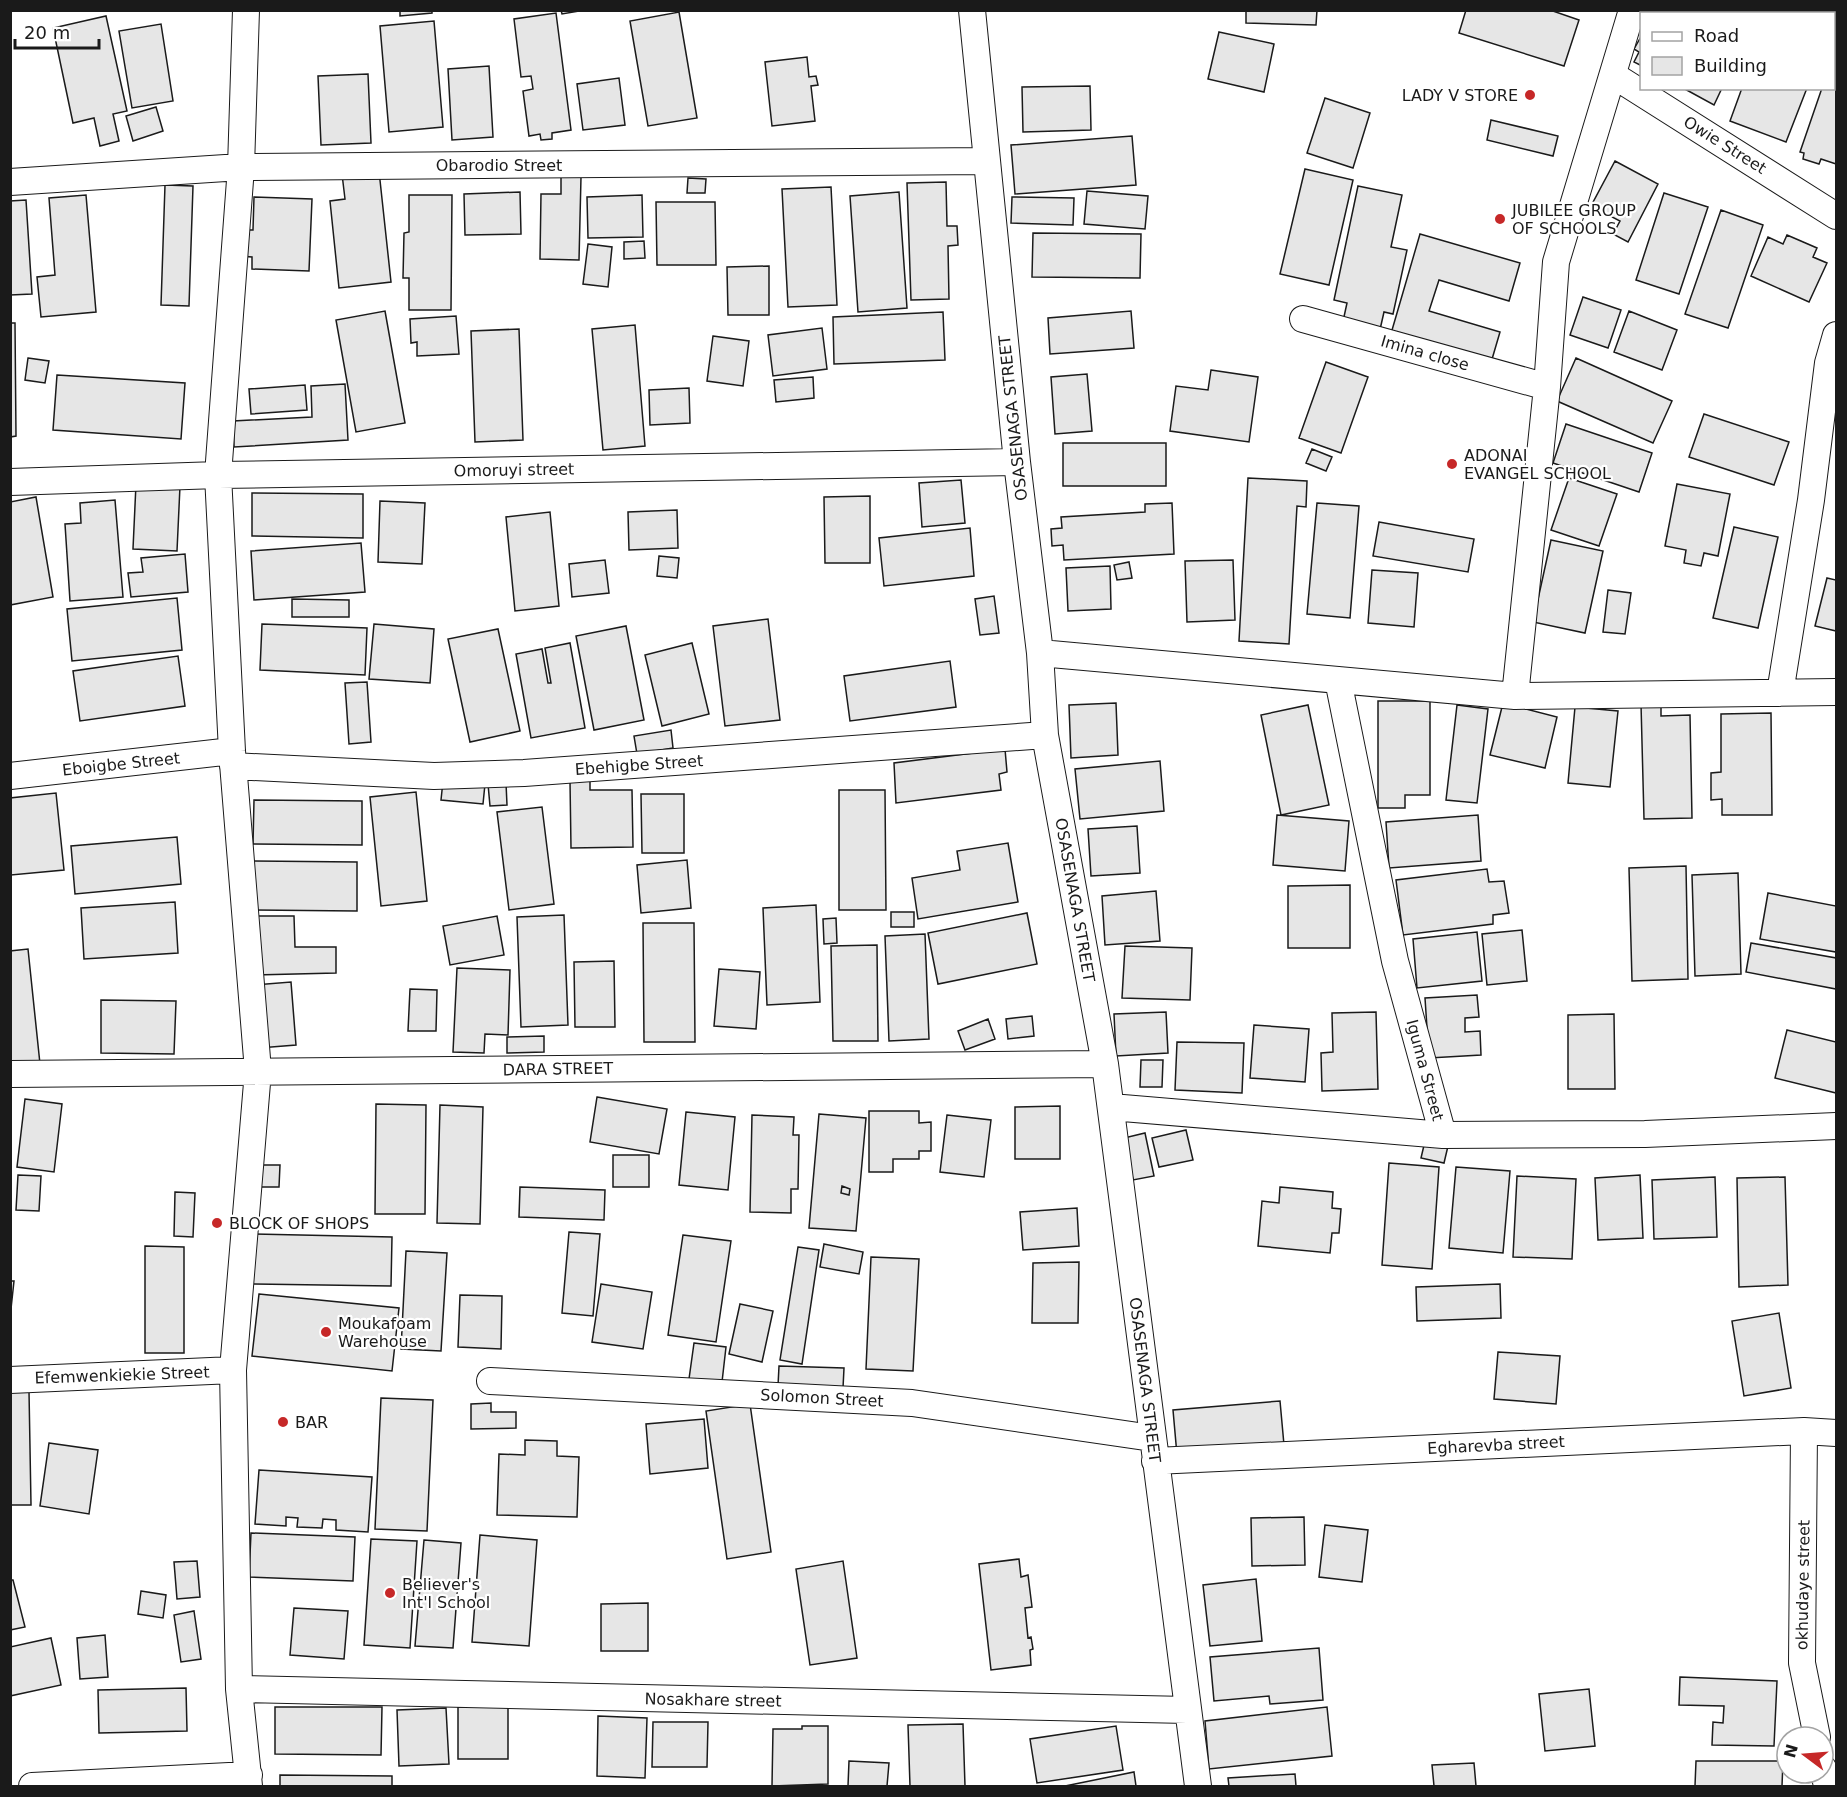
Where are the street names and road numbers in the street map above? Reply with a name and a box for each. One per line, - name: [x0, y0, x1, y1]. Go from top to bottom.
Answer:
- street label: Owie Street: [1680, 112, 1770, 178]
- street label: Obarodio Street: [436, 156, 562, 175]
- street label: Imina close: [1379, 331, 1471, 375]
- street label: OSASENAGA STREET: [995, 334, 1031, 502]
- street label: Omoruyi street: [454, 459, 574, 481]
- street label: Eboigbe Street: [61, 748, 181, 780]
- street label: Ebehigbe Street: [574, 751, 704, 779]
- street label: OSASENAGA STREET: [1051, 816, 1099, 984]
- street label: Iguma Street: [1402, 1017, 1448, 1123]
- street label: DARA STREET: [503, 1059, 614, 1079]
- street label: OSASENAGA STREET: [1125, 1296, 1165, 1464]
- street label: Efemwenkiekie Street: [34, 1362, 210, 1388]
- street label: Solomon Street: [760, 1385, 884, 1411]
- street label: Egharevba street: [1427, 1432, 1565, 1458]
- street label: okhudaye street: [1792, 1520, 1814, 1650]
- street label: Nosakhare street: [644, 1689, 782, 1711]

